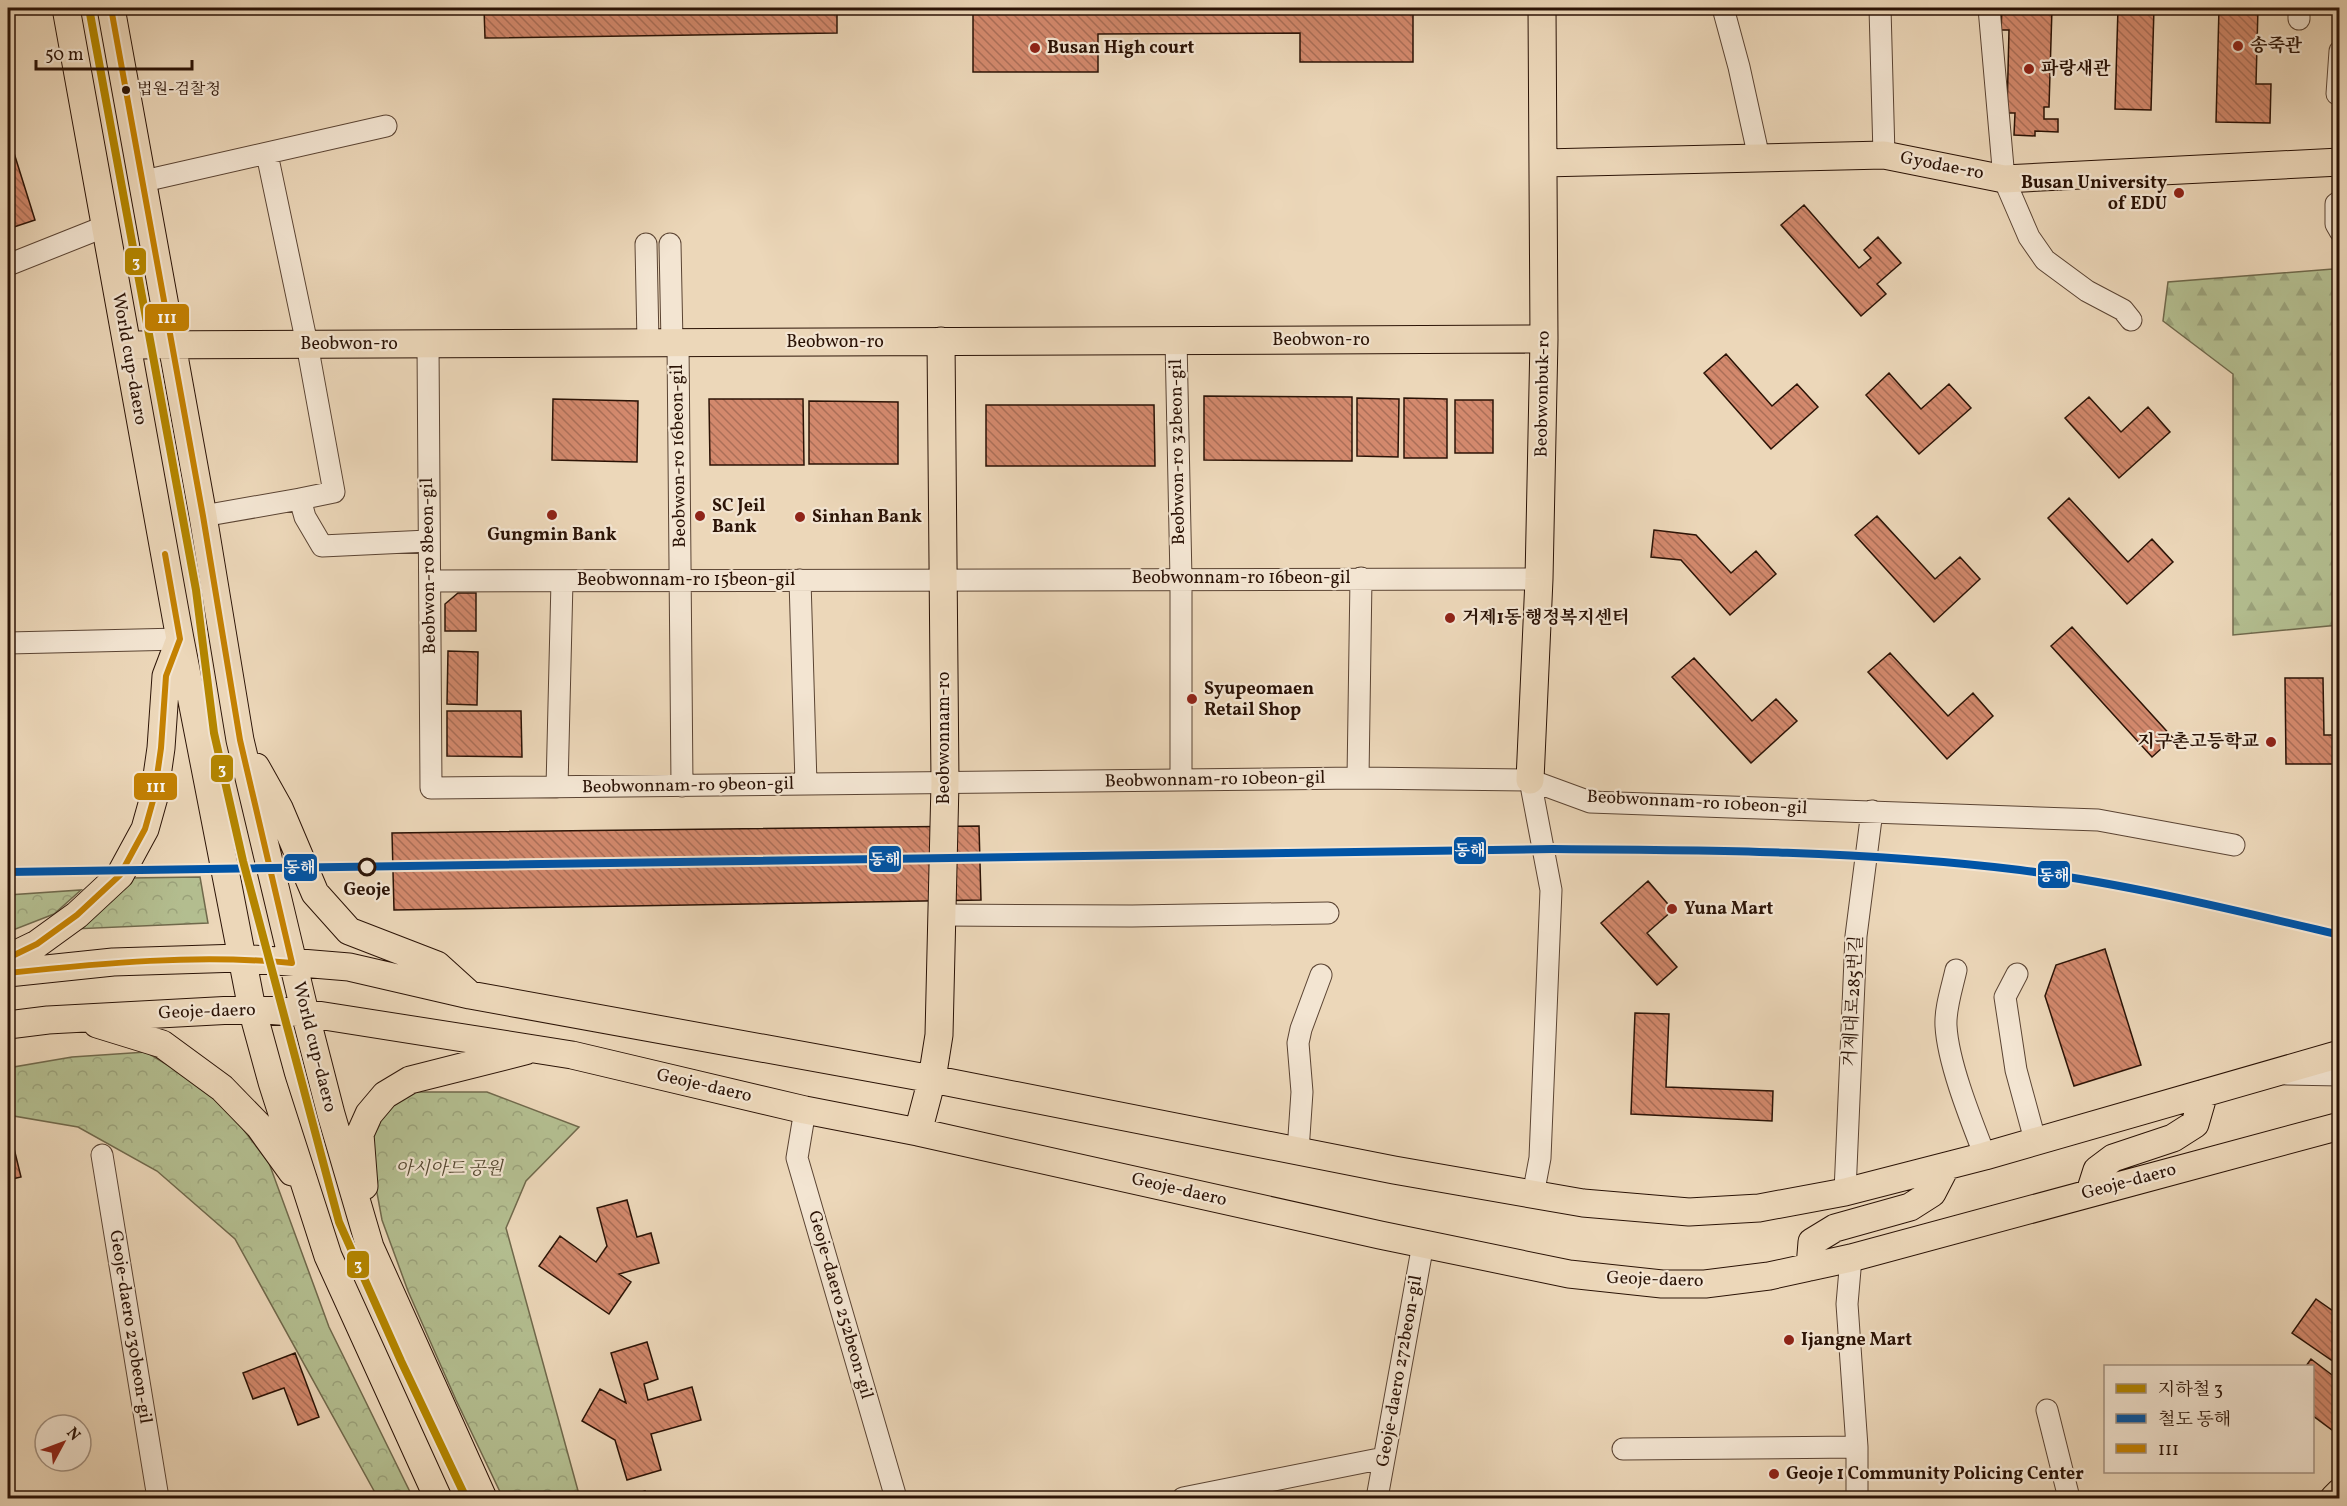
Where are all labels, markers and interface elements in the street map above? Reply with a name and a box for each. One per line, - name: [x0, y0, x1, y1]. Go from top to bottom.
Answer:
- scale bar: [36, 33, 192, 71]
- place label: 송죽관: [2250, 34, 2303, 59]
- place label: Busan High court: [1047, 36, 1194, 61]
- marker: 송죽관: [2231, 39, 2245, 53]
- marker: Busan High court: [1028, 41, 1042, 55]
- text: 50 m: [45, 43, 84, 68]
- place label: 파랑새관: [2041, 57, 2111, 82]
- marker: 파랑새관: [2022, 62, 2036, 76]
- place label: 법원-검찰청: [137, 79, 221, 101]
- marker: 법원-검찰청: [120, 84, 132, 96]
- street label: Gyodae-ro: [1898, 146, 1986, 186]
- place label: Busan University of EDU: [2021, 171, 2167, 217]
- marker: Busan University of EDU: [2172, 186, 2186, 200]
- line badge: 3: [124, 247, 147, 276]
- text: 3: [132, 252, 140, 274]
- street label: World cup-daero: [105, 291, 153, 427]
- line badge: 111: [144, 303, 190, 332]
- text: 111: [157, 308, 177, 330]
- street label: Beobwon-ro: [1272, 328, 1370, 353]
- street label: Beobwon-ro: [786, 330, 884, 355]
- street label: Beobwonbuk-ro: [1529, 330, 1557, 458]
- street label: Beobwon-ro: [300, 332, 398, 357]
- street label: Beobwon-ro 32beon-gil: [1164, 359, 1192, 545]
- street label: Beobwon-ro 16beon-gil: [665, 364, 693, 548]
- street label: Beobwon-ro 8beon-gil: [415, 478, 443, 654]
- place label: SC Jeil Bank: [712, 494, 765, 540]
- place label: Sinhan Bank: [812, 505, 922, 530]
- marker: Gungmin Bank: [545, 508, 559, 522]
- marker: SC Jeil Bank: [693, 509, 707, 523]
- marker: Sinhan Bank: [793, 510, 807, 524]
- place label: Gungmin Bank: [487, 523, 617, 548]
- street label: Beobwonnam-ro 16beon-gil: [1131, 566, 1351, 591]
- street label: Beobwonnam-ro 15beon-gil: [577, 568, 795, 593]
- place label: 거제1동 행정복지센터: [1462, 606, 1629, 631]
- marker: 거제1동 행정복지센터: [1443, 611, 1457, 625]
- street label: Beobwonnam-ro: [932, 671, 957, 805]
- place label: Syupeomaen Retail Shop: [1204, 677, 1314, 723]
- marker: Syupeomaen Retail Shop: [1185, 692, 1199, 706]
- place label: 지구촌고등학교: [2137, 730, 2260, 755]
- marker: 지구촌고등학교: [2264, 735, 2278, 749]
- line badge: 3: [210, 754, 234, 783]
- text: 3: [218, 759, 226, 781]
- street label: Beobwonnam-ro 10beon-gil: [1104, 766, 1326, 794]
- line badge: 111: [133, 772, 178, 801]
- street label: Beobwonnam-ro 9beon-gil: [582, 772, 794, 800]
- text: 111: [146, 777, 166, 799]
- street label: Beobwonnam-ro 10beon-gil: [1586, 785, 1808, 821]
- line badge: 동해: [1453, 836, 1487, 865]
- text: 동해: [1455, 841, 1485, 863]
- line badge: 동해: [868, 845, 902, 873]
- text: 동해: [870, 850, 900, 872]
- line badge: 동해: [283, 853, 318, 882]
- text: 동해: [285, 858, 315, 880]
- marker: Geoje: [358, 858, 376, 876]
- line badge: 동해: [2037, 860, 2071, 889]
- text: 동해: [2039, 866, 2069, 888]
- place label: Geoje: [343, 878, 391, 903]
- place label: Yuna Mart: [1684, 897, 1774, 922]
- marker: Yuna Mart: [1665, 902, 1679, 916]
- street label: 거제대로285번길: [1838, 935, 1870, 1067]
- street label: World cup-daero: [286, 979, 342, 1115]
- street label: Geoje-daero: [158, 998, 256, 1026]
- street label: Geoje-daero: [654, 1063, 754, 1109]
- park label: 아시아드 공원: [395, 1157, 504, 1182]
- street label: Geoje-daero: [2079, 1157, 2179, 1207]
- street label: Geoje-daero: [1129, 1167, 1229, 1213]
- street label: Geoje-daero 252beon-gil: [801, 1208, 879, 1402]
- street label: Geoje-daero 230beon-gil: [102, 1228, 158, 1426]
- line badge: 3: [346, 1250, 370, 1279]
- text: 3: [354, 1255, 362, 1277]
- street label: Geoje-daero: [1606, 1266, 1704, 1294]
- street label: Geoje-daero 272beon-gil: [1371, 1273, 1429, 1469]
- place label: Ijangne Mart: [1801, 1328, 1912, 1353]
- marker: Ijangne Mart: [1782, 1333, 1796, 1347]
- legend: [2104, 1365, 2314, 1473]
- text: 지하철 3: [2158, 1378, 2223, 1403]
- text: 철도 동해: [2158, 1408, 2231, 1433]
- north arrow: [33, 1413, 93, 1473]
- text: N: [61, 1423, 85, 1446]
- text: 111: [2158, 1438, 2179, 1463]
- place label: Geoje 1 Community Policing Center: [1786, 1462, 2084, 1487]
- marker: Geoje 1 Community Policing Center: [1767, 1467, 1781, 1481]

